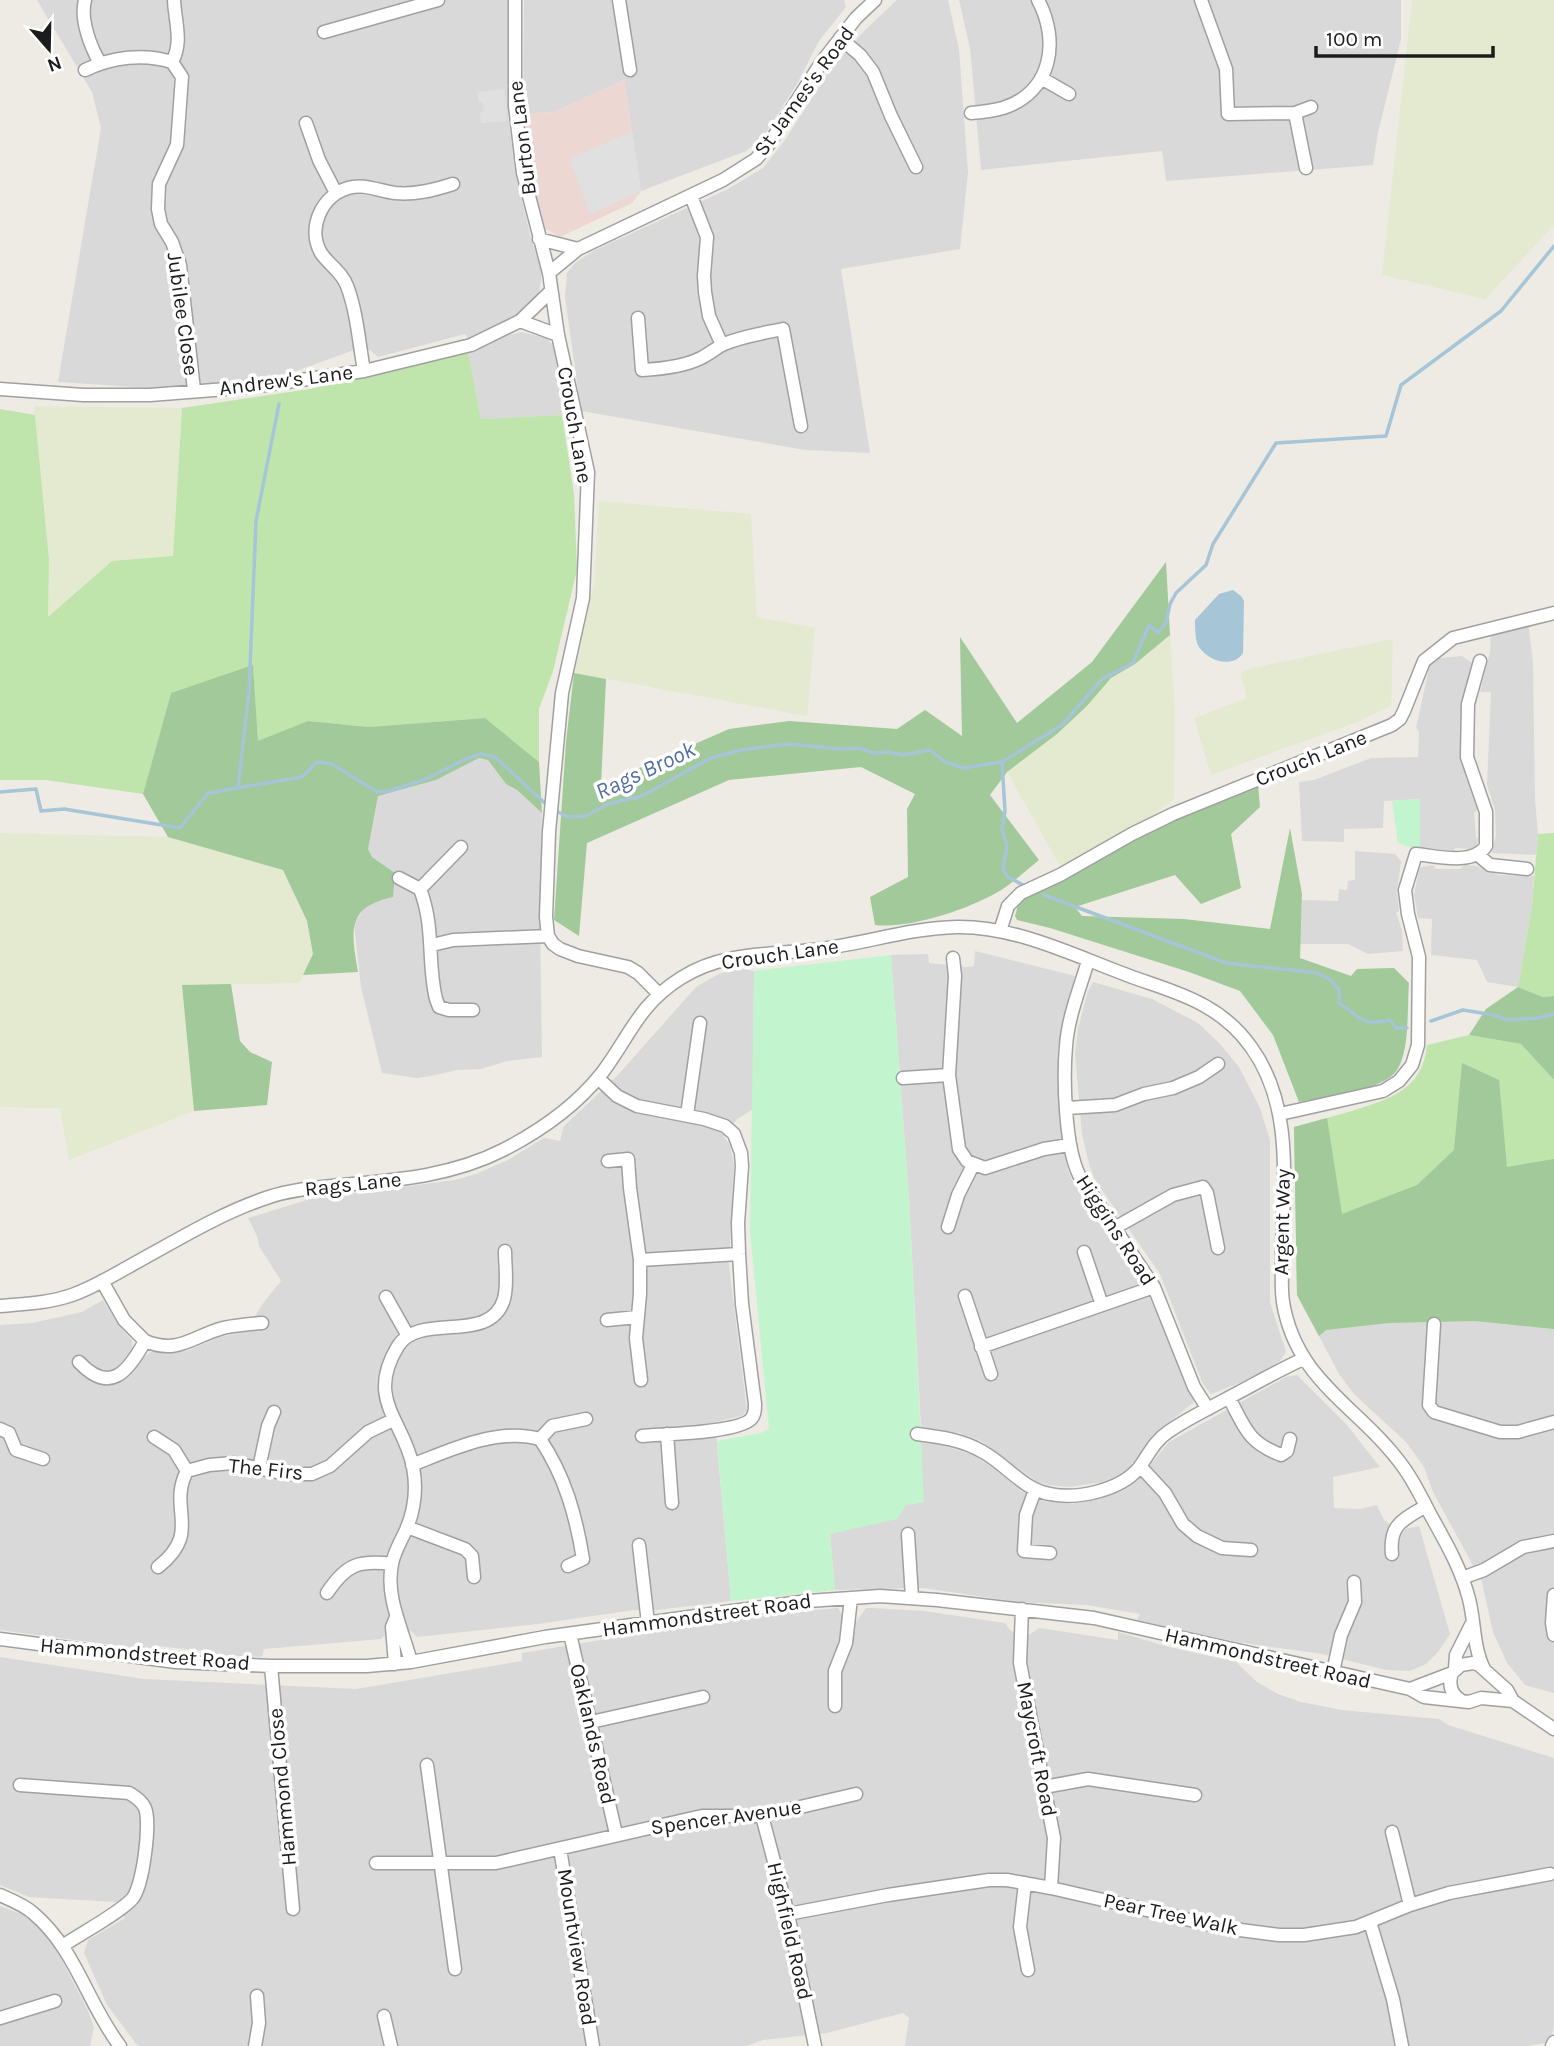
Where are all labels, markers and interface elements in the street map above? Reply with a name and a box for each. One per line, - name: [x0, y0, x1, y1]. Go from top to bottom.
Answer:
- north arrow: [14, 14, 84, 84]
- scale bar: [1316, 14, 1493, 58]
- street label: St James's Road: [749, 22, 859, 160]
- text: 100 m: [1326, 27, 1383, 51]
- text: N: [44, 51, 65, 77]
- street label: Burton Lane: [503, 79, 541, 197]
- street label: Jubilee Close: [162, 251, 204, 377]
- street label: Andrew's Lane: [218, 360, 354, 400]
- street label: Crouch Lane: [553, 365, 597, 485]
- street label: Crouch Lane: [1252, 725, 1370, 791]
- water label: Rags Brook: [591, 736, 700, 805]
- street label: Crouch Lane: [720, 934, 840, 974]
- street label: Rags Lane: [303, 1167, 403, 1201]
- street label: Argent Way: [1269, 1168, 1295, 1276]
- street label: Higgins Road: [1071, 1170, 1161, 1290]
- street label: The Firs: [228, 1453, 304, 1485]
- street label: Hammondstreet Road: [601, 1588, 813, 1642]
- street label: Hammondstreet Road: [1163, 1623, 1373, 1693]
- street label: Hammondstreet Road: [39, 1633, 251, 1675]
- street label: Oaklands Road: [565, 1661, 621, 1807]
- street label: Maycroft Road: [1012, 1679, 1062, 1819]
- street label: Hammond Close: [263, 1707, 301, 1867]
- street label: Spencer Avenue: [649, 1795, 803, 1839]
- street label: Highfield Road: [762, 1860, 818, 2002]
- street label: Mountview Road: [553, 1867, 601, 2027]
- street label: Pear Tree Walk: [1101, 1888, 1241, 1940]

